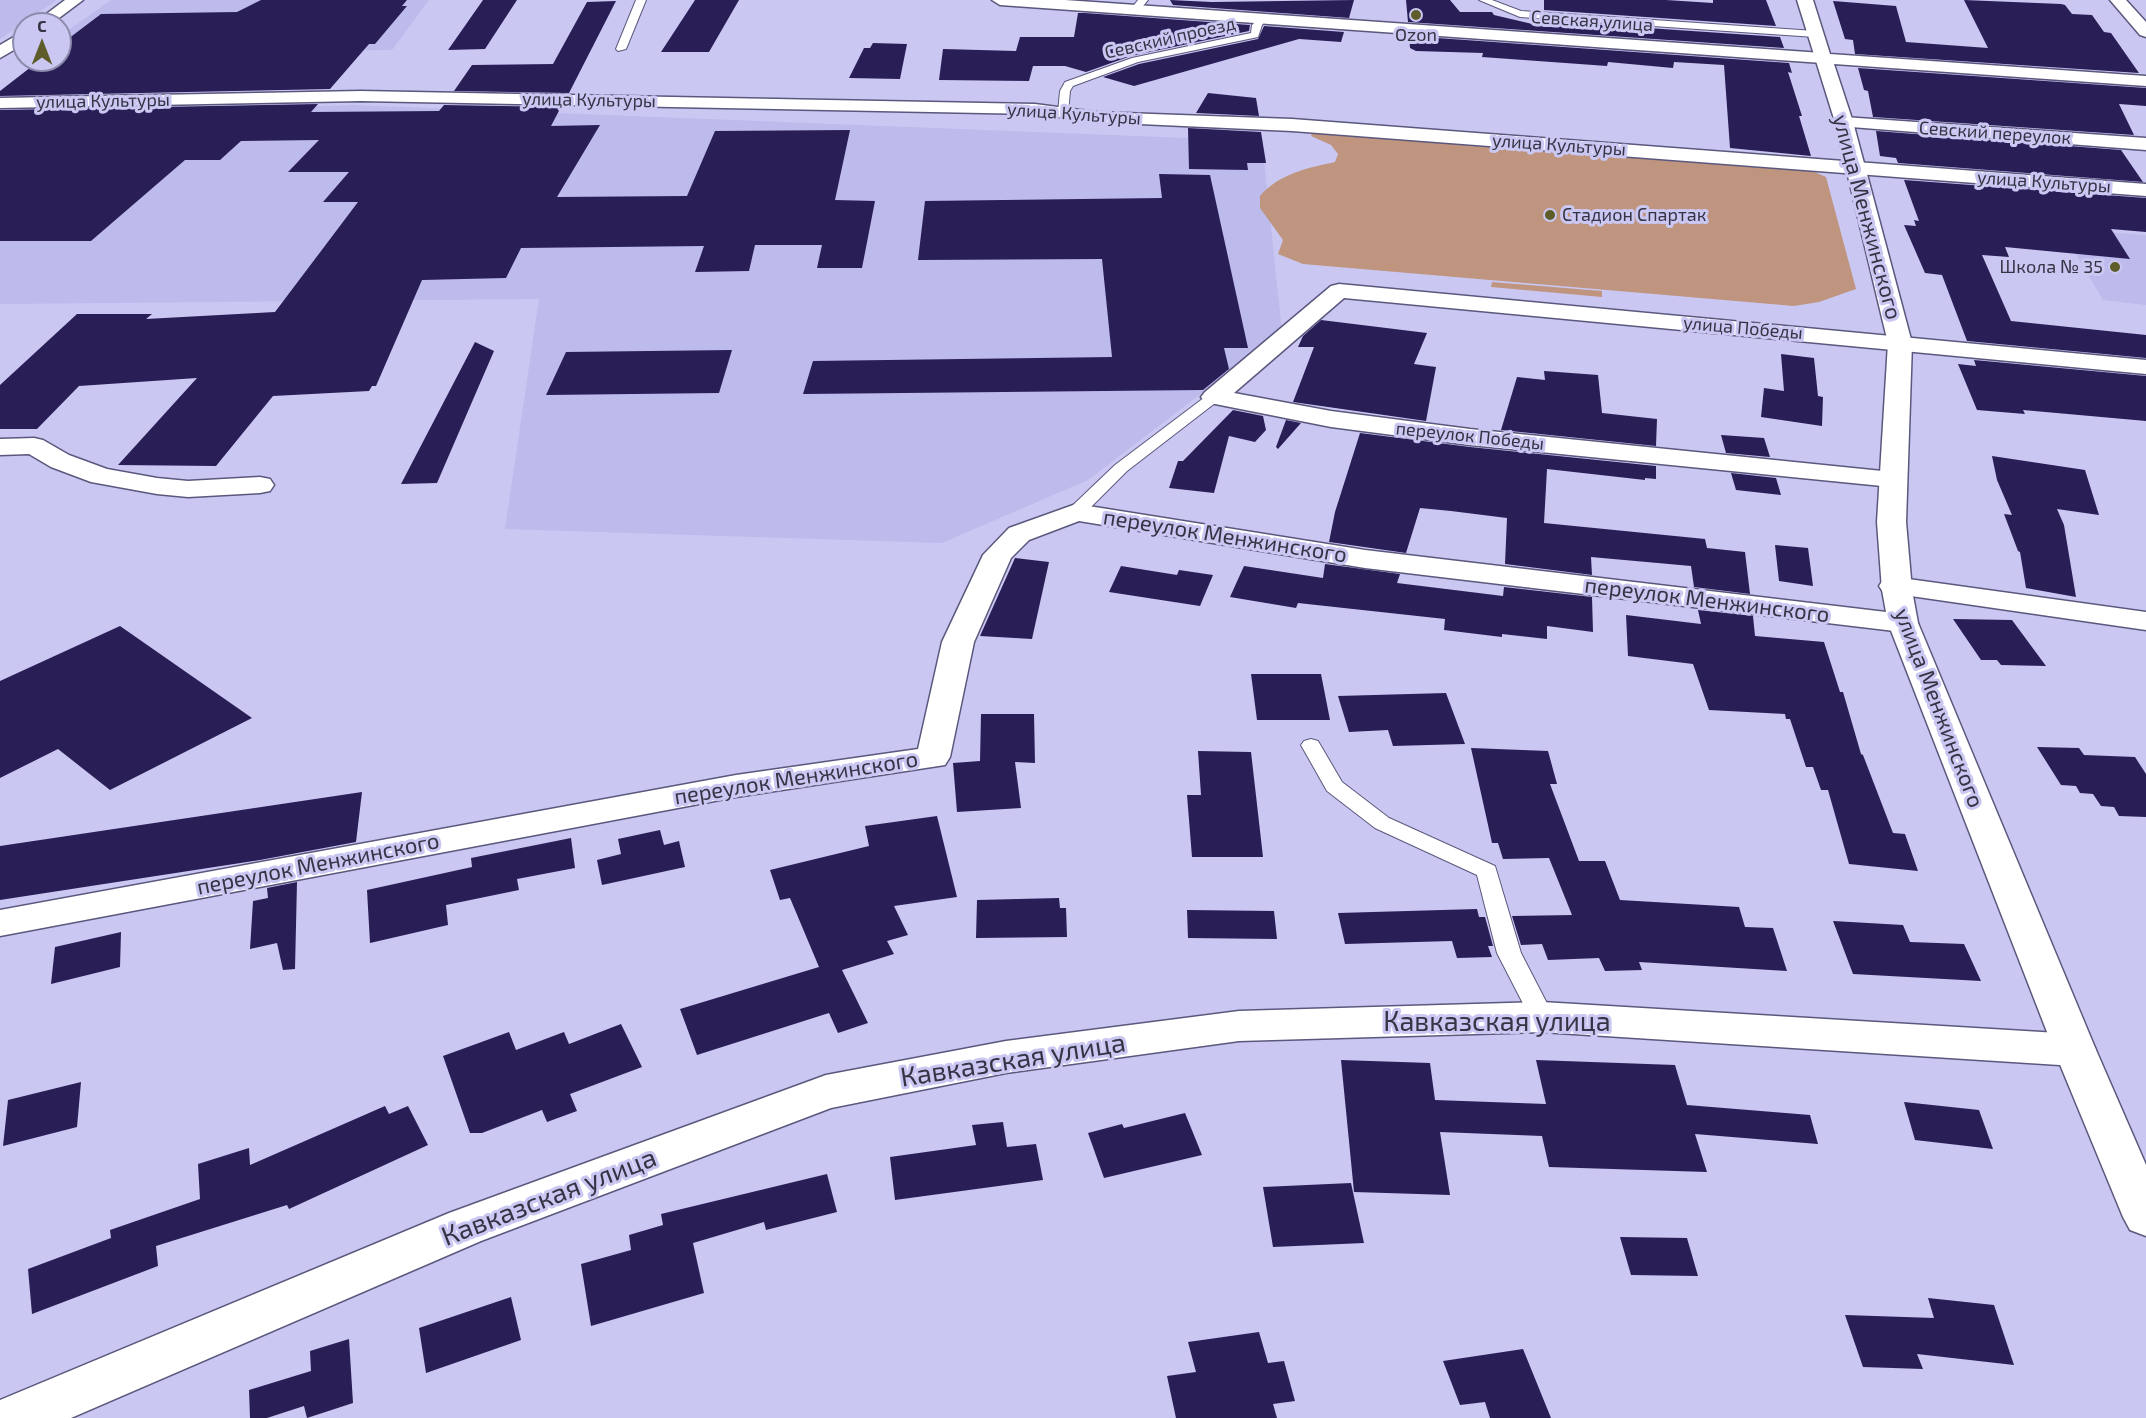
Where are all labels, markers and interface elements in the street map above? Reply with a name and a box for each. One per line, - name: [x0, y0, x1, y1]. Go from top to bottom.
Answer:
- street label: Севская улица: [1530, 6, 1654, 36]
- marker: Ozon: [1409, 8, 1423, 22]
- north arrow: [12, 12, 72, 72]
- street label: Севский проезд: [1102, 12, 1238, 64]
- text: С: [37, 16, 47, 35]
- place label: Ozon: [1395, 24, 1437, 46]
- street label: улица Культуры: [522, 88, 656, 112]
- street label: улица Культуры: [36, 89, 170, 113]
- street label: улица Культуры: [1006, 99, 1142, 129]
- street label: улица Менжинского: [1827, 112, 1907, 322]
- street label: Севский переулок: [1918, 117, 2072, 149]
- street label: улица Культуры: [1491, 130, 1627, 160]
- street label: улица Культуры: [1976, 167, 2112, 197]
- place label: Стадион Спартак: [1562, 204, 1706, 226]
- marker: Стадион Спартак: [1543, 208, 1557, 222]
- place label: Школа № 35: [2000, 256, 2103, 278]
- marker: Школа № 35: [2108, 260, 2122, 274]
- street label: улица Победы: [1682, 312, 1804, 344]
- street label: переулок Победы: [1395, 417, 1545, 455]
- street label: переулок Менжинского: [1101, 504, 1349, 568]
- street label: переулок Менжинского: [1583, 572, 1831, 628]
- street label: улица Менжинского: [1889, 605, 1989, 811]
- street label: переулок Менжинского: [672, 746, 920, 810]
- street label: переулок Менжинского: [195, 828, 441, 900]
- street label: Кавказская улица: [1383, 1006, 1611, 1038]
- street label: Кавказская улица: [898, 1026, 1128, 1094]
- street label: Кавказская улица: [437, 1141, 661, 1253]

